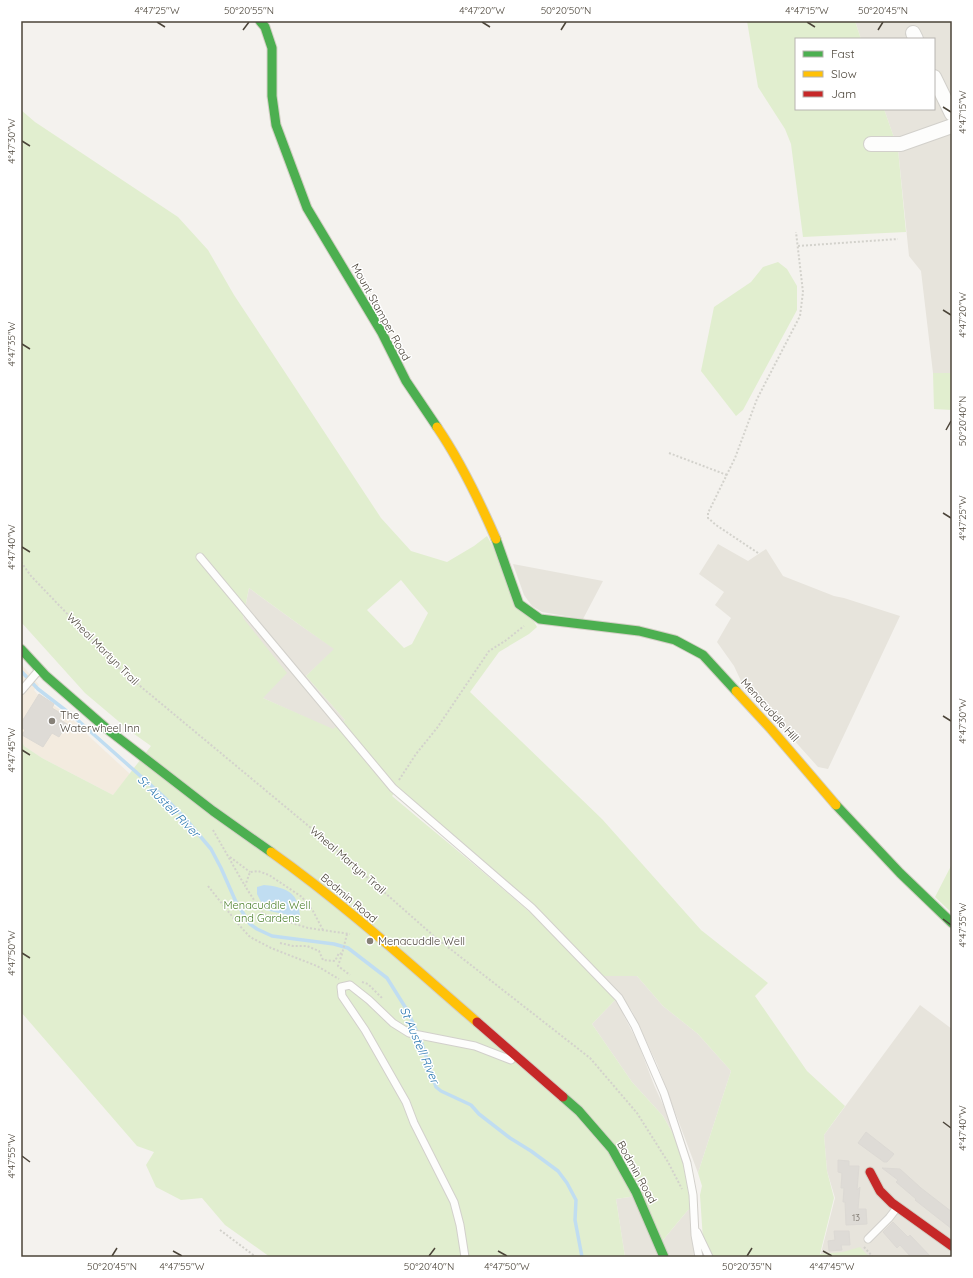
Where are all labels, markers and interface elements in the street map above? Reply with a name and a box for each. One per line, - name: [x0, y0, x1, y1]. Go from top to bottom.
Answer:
- text: 4°47'25"W: [134, 4, 180, 17]
- text: 50°20'55"N: [224, 4, 274, 17]
- text: 4°47'20"W: [459, 4, 505, 17]
- text: 50°20'50"N: [541, 4, 591, 17]
- text: 4°47'15"W: [785, 4, 829, 17]
- text: 50°20'45"N: [858, 4, 908, 17]
- legend: [795, 38, 935, 110]
- text: Fast: [831, 46, 855, 61]
- text: Slow: [831, 66, 857, 81]
- text: Jam: [831, 86, 856, 101]
- text: 4°47'15"W: [956, 90, 969, 134]
- text: 4°47'30"W: [5, 118, 18, 164]
- street label: Mount Stamper Road: [348, 261, 414, 363]
- text: 4°47'20"W: [956, 292, 969, 338]
- text: 4°47'35"W: [5, 321, 18, 366]
- text: 50°20'40"N: [956, 396, 969, 446]
- text: 4°47'25"W: [956, 495, 969, 541]
- text: 4°47'40"W: [5, 524, 18, 570]
- street label: Wheal Martyn Trail: [64, 610, 142, 688]
- street label: Menacuddle Hill: [738, 675, 802, 745]
- text: 4°47'30"W: [956, 698, 969, 744]
- place label: The Waterwheel Inn: [60, 708, 140, 735]
- marker: The Waterwheel Inn: [47, 716, 57, 726]
- text: 4°47'45"W: [5, 727, 18, 772]
- water label: St Austell River: [135, 772, 204, 841]
- street label: Wheal Martyn Trail: [307, 823, 389, 897]
- street label: Bodmin Road: [318, 870, 380, 926]
- park label: Menacuddle Well and Gardens: [224, 898, 311, 925]
- text: 4°47'35"W: [956, 902, 969, 947]
- text: 4°47'50"W: [5, 930, 18, 976]
- place label: Menacuddle Well: [378, 934, 465, 948]
- marker: Menacuddle Well: [365, 936, 375, 946]
- water label: St Austell River: [397, 1004, 443, 1087]
- text: 4°47'40"W: [956, 1105, 969, 1151]
- text: 4°47'55"W: [5, 1133, 18, 1179]
- street label: Bodmin Road: [614, 1138, 660, 1206]
- house number: 13: [852, 1212, 860, 1223]
- text: 50°20'45"N: [87, 1260, 137, 1273]
- text: 4°47'55"W: [159, 1260, 205, 1273]
- text: 50°20'40"N: [404, 1260, 454, 1273]
- text: 4°47'50"W: [484, 1260, 530, 1273]
- text: 50°20'35"N: [722, 1260, 772, 1273]
- text: 4°47'45"W: [810, 1260, 855, 1273]

